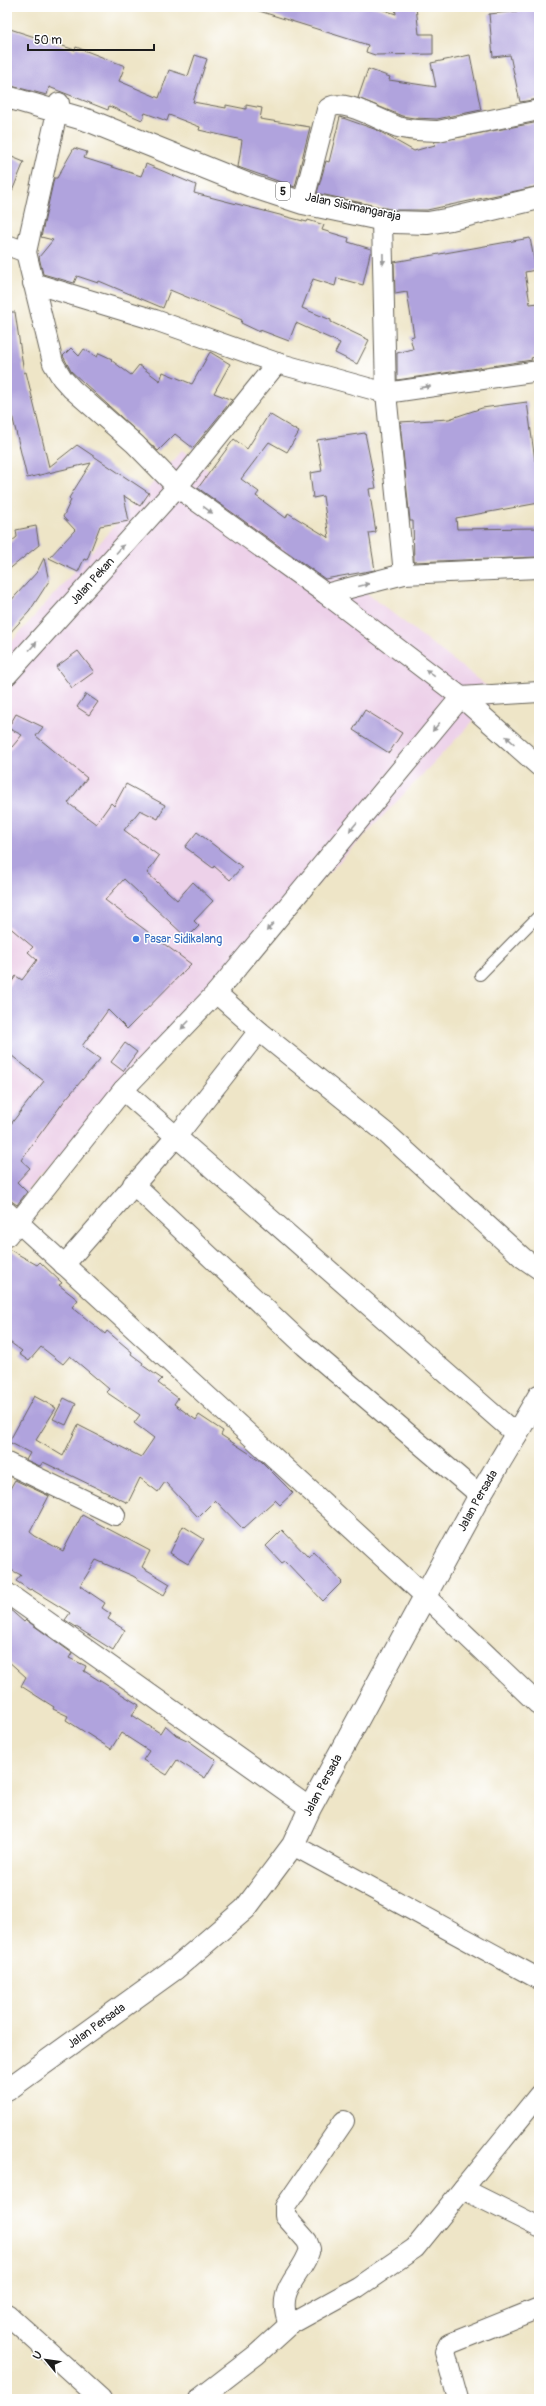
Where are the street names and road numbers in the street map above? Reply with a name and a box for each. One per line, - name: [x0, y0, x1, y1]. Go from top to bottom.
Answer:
- road number: 5: [276, 182, 290, 200]
- street label: Jalan Sisimangaraja: [304, 190, 403, 225]
- street label: Jalan Pekan: [67, 554, 117, 608]
- street label: Jalan Persada: [454, 1467, 501, 1534]
- street label: Jalan Persada: [300, 1751, 345, 1818]
- street label: Jalan Persada: [64, 1999, 129, 2052]

